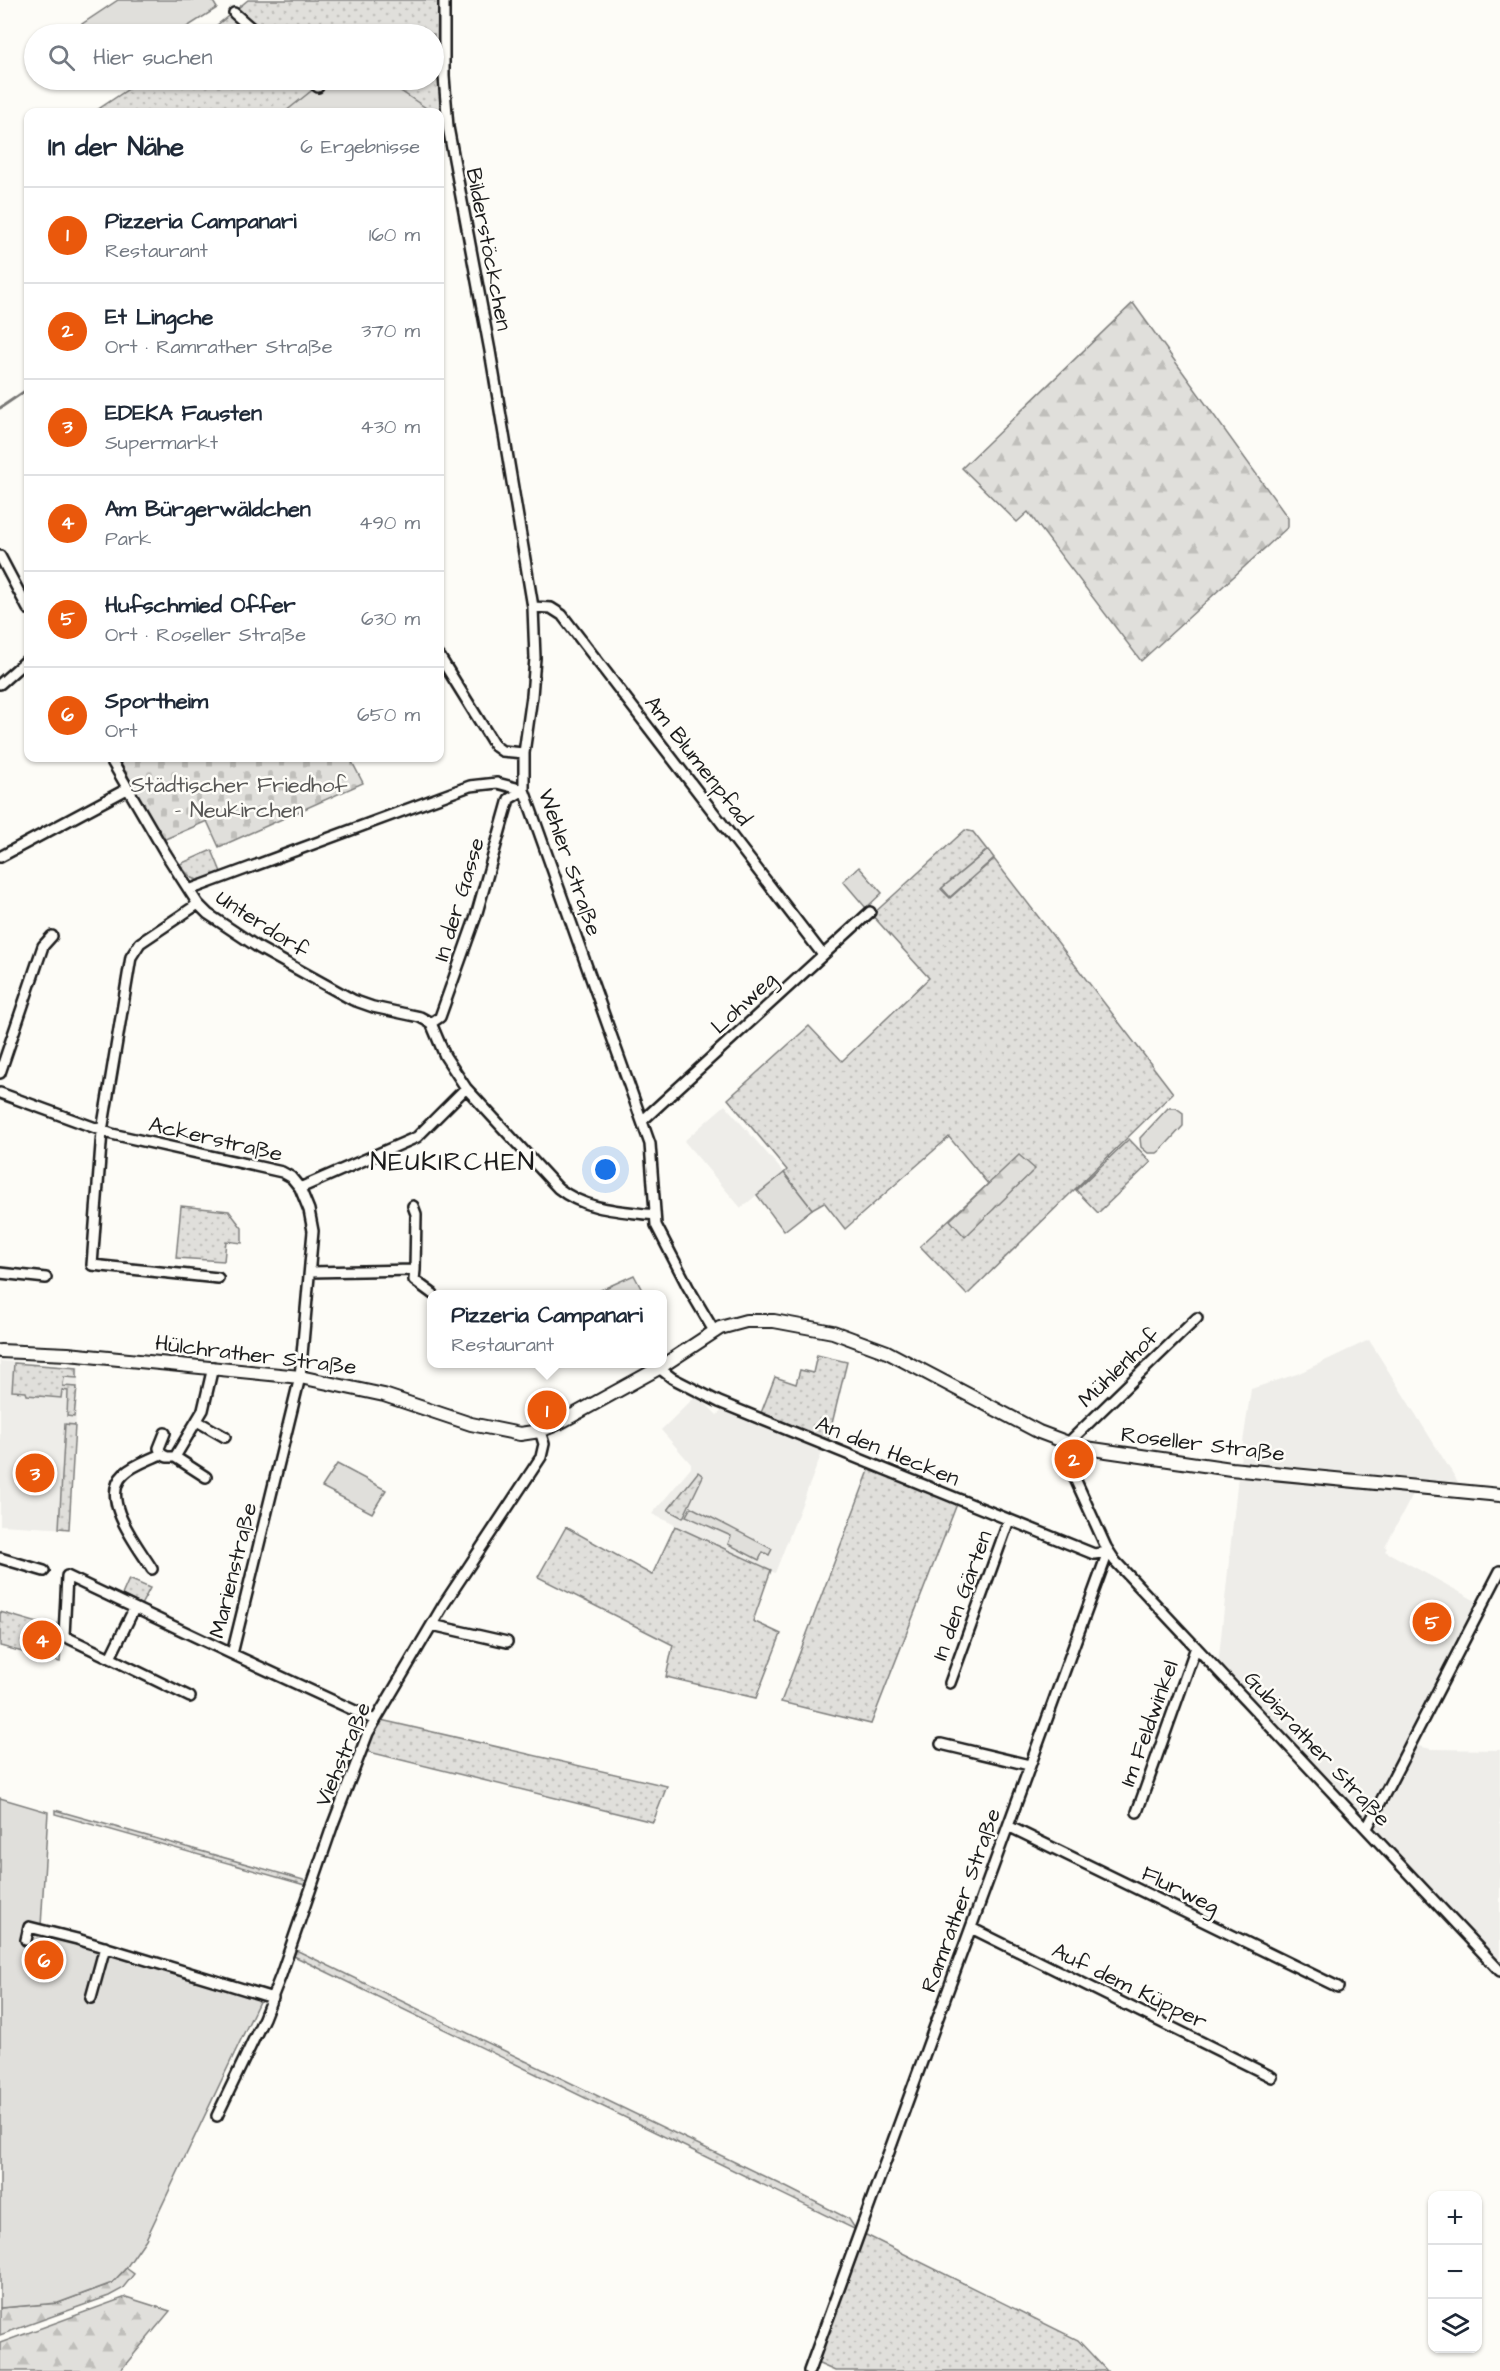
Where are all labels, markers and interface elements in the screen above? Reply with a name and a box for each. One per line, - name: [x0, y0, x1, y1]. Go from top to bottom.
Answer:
- search box: [24, 24, 444, 90]
- icon: search: [45, 41, 78, 74]
- text: Hier suchen: [93, 42, 212, 73]
- text: In der Nähe: [48, 129, 184, 165]
- text: 6 Ergebnisse: [300, 133, 420, 161]
- street label: Bilderstöckchen: [458, 165, 520, 333]
- text: Pizzeria Campanari: [105, 206, 297, 237]
- text: 1: [66, 221, 69, 249]
- text: 160 m: [369, 221, 420, 249]
- text: Restaurant: [105, 237, 208, 265]
- text: Et Lingche: [105, 302, 213, 333]
- text: 2: [62, 317, 73, 345]
- text: 370 m: [361, 317, 420, 345]
- text: Ort · Ramrather Straße: [105, 333, 333, 361]
- text: EDEKA Fausten: [105, 398, 262, 429]
- text: 3: [62, 413, 73, 441]
- text: 430 m: [360, 413, 420, 441]
- text: Supermarkt: [105, 429, 218, 457]
- text: Am Bürgerwäldchen: [105, 494, 311, 525]
- text: 4: [61, 509, 74, 537]
- text: 490 m: [359, 509, 420, 537]
- text: Park: [105, 525, 151, 553]
- text: Hufschmied Offer: [105, 590, 296, 621]
- text: 5: [60, 605, 75, 633]
- text: 630 m: [361, 605, 420, 633]
- text: Ort · Roseller Straße: [105, 621, 306, 649]
- text: Sportheim: [105, 686, 208, 717]
- street label: Am Blumenpfad: [637, 689, 759, 833]
- text: 6: [61, 701, 74, 729]
- text: 650 m: [357, 701, 420, 729]
- text: Ort: [105, 717, 138, 745]
- park label: Städtischer Friedhof - Neukirchen: [131, 770, 348, 826]
- street label: Wehler Straße: [530, 785, 609, 940]
- street label: In der Gasse: [426, 834, 493, 965]
- street label: Unterdorf: [210, 883, 315, 966]
- street label: Lohweg: [704, 965, 784, 1042]
- street label: Ackerstraße: [146, 1109, 286, 1170]
- district label: NEUKIRCHEN: [370, 1144, 536, 1180]
- your location: [591, 1155, 620, 1184]
- popup: [427, 1290, 667, 1368]
- text: Pizzeria Campanari: [451, 1300, 643, 1331]
- street label: Mühlenhof: [1071, 1321, 1168, 1415]
- street label: Hülchrather Straße: [153, 1328, 358, 1383]
- text: Restaurant: [451, 1331, 554, 1359]
- pin: 1: [528, 1388, 566, 1432]
- street label: An den Hecken: [811, 1408, 964, 1494]
- street label: Roseller Straße: [1119, 1419, 1287, 1470]
- pin: 2: [1054, 1436, 1094, 1482]
- pin: 3: [15, 1450, 54, 1496]
- street label: Marienstraße: [202, 1499, 265, 1641]
- street label: In den Gärten: [925, 1526, 1000, 1665]
- pin: 5: [1412, 1600, 1452, 1644]
- pin: 4: [22, 1618, 62, 1662]
- street label: Im Feldwinkel: [1112, 1656, 1187, 1791]
- street label: Gubisrather Straße: [1236, 1664, 1398, 1834]
- street label: Viehstraße: [307, 1697, 379, 1812]
- street label: Ramrather Straße: [914, 1804, 1009, 1997]
- street label: Flurweg: [1136, 1858, 1224, 1923]
- street label: Auf dem Küpper: [1046, 1935, 1212, 2037]
- pin: 6: [24, 1938, 63, 1982]
- map controls: [1428, 2191, 1482, 2353]
- button: +: [1428, 2191, 1482, 2245]
- button: −: [1428, 2245, 1482, 2299]
- button: layers: [1428, 2299, 1482, 2353]

